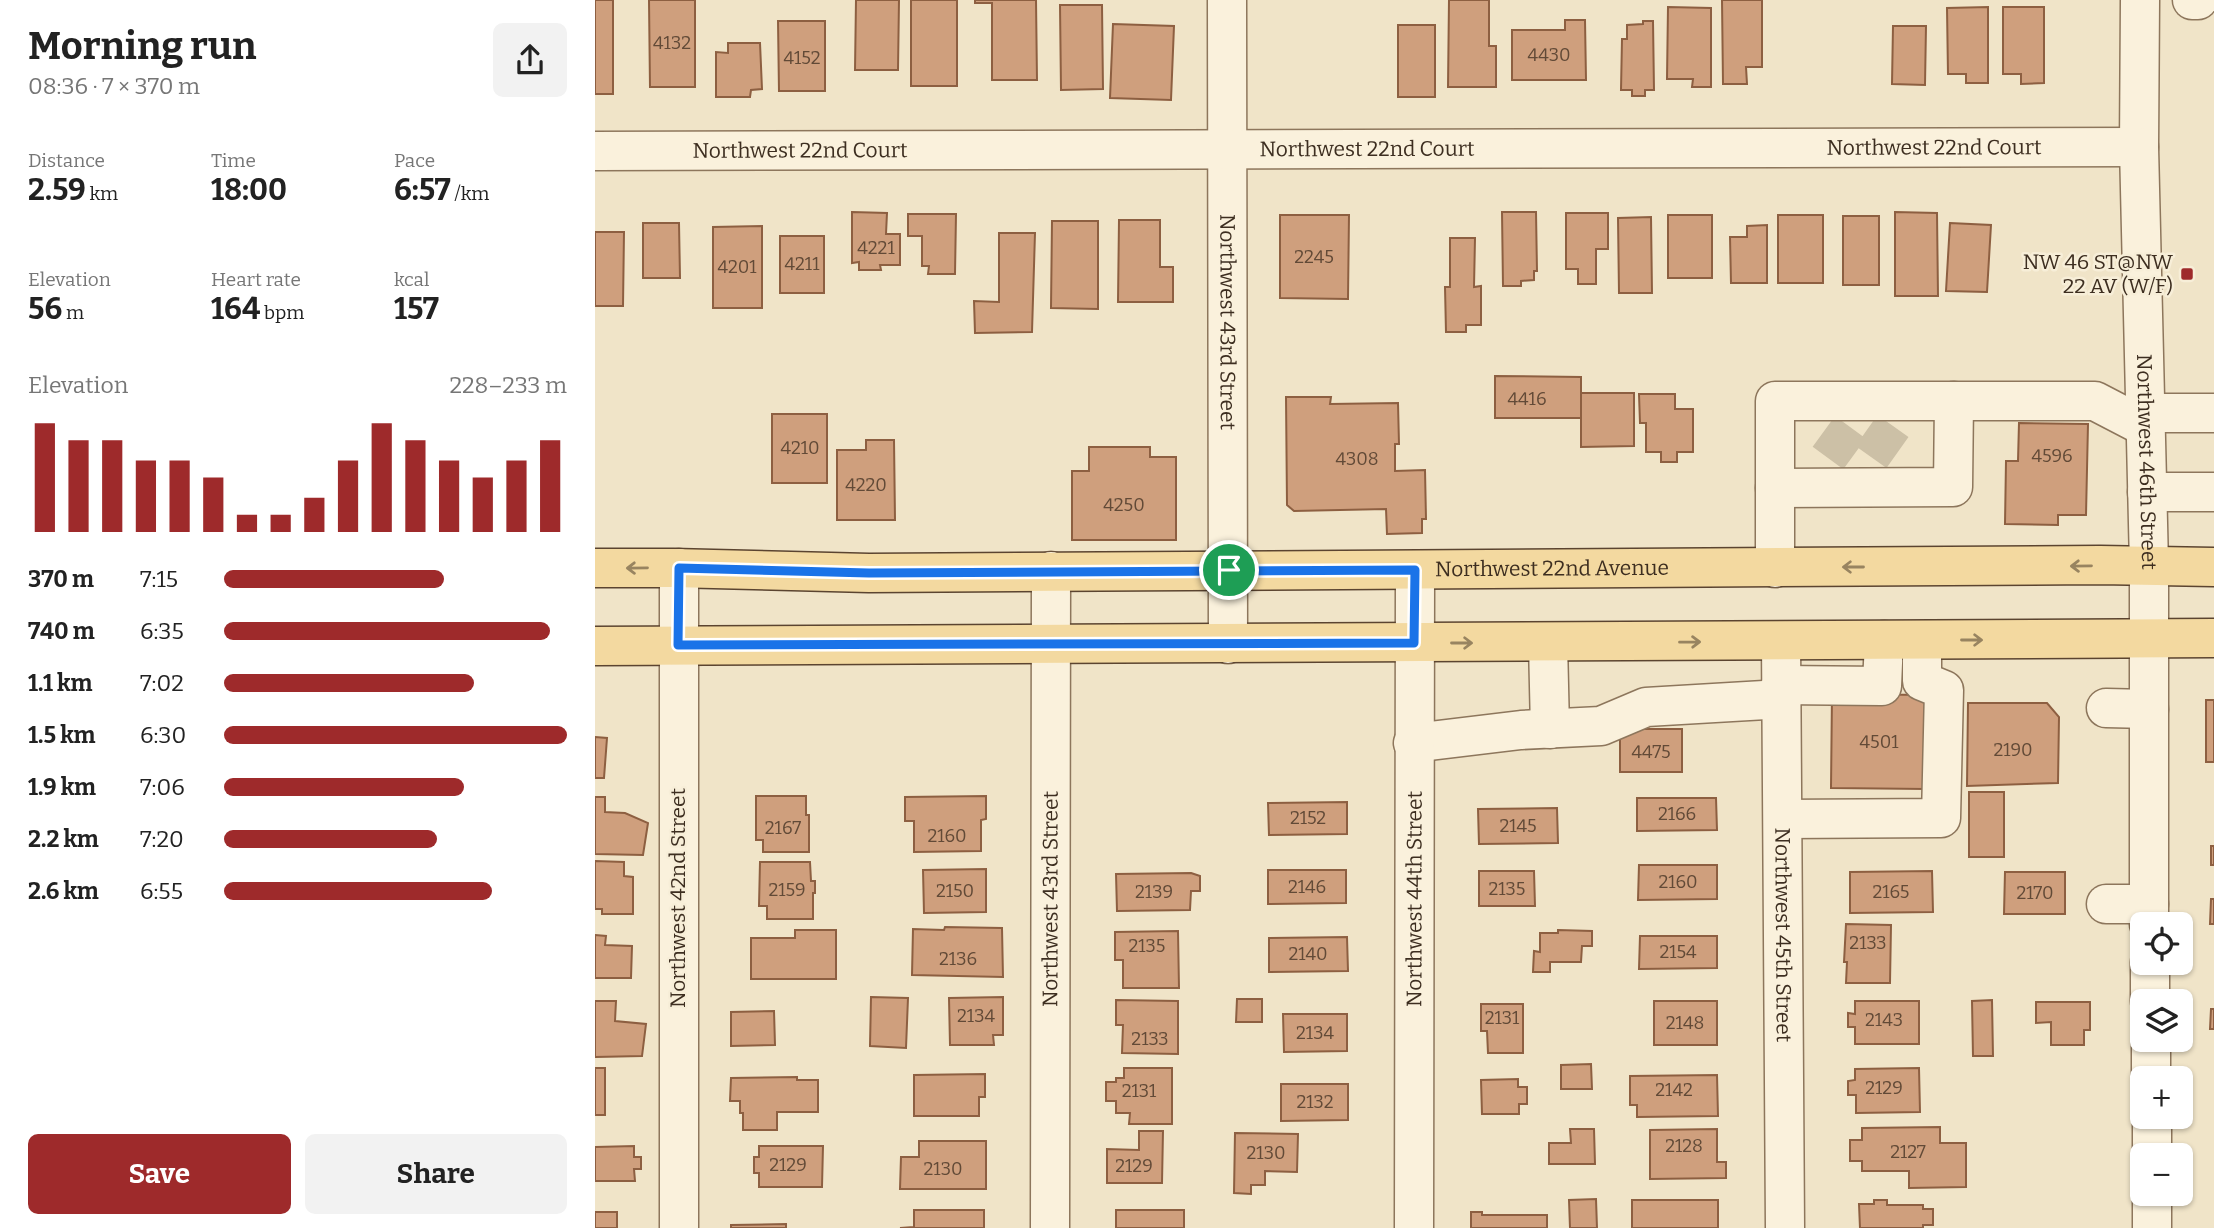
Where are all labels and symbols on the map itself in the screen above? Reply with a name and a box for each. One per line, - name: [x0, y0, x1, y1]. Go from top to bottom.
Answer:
- house number: 4132: [653, 32, 691, 54]
- house number: 4430: [1528, 44, 1570, 66]
- house number: 4152: [784, 47, 820, 69]
- street label: Northwest 22nd Court: [1826, 134, 2042, 161]
- street label: Northwest 22nd Court: [1259, 136, 1475, 162]
- street label: Northwest 22nd Court: [692, 137, 908, 164]
- street label: Northwest 43rd Street: [1214, 214, 1241, 430]
- house number: 4221: [857, 237, 895, 259]
- house number: 2245: [1294, 246, 1334, 268]
- place label: NW 46 ST@NW 22 AV (W/F): [2023, 249, 2173, 299]
- house number: 4211: [785, 253, 820, 275]
- house number: 4201: [717, 256, 757, 278]
- marker: NW 46 ST@NW 22 AV (W/F): [2179, 266, 2195, 282]
- street label: Northwest 46th Street: [2131, 354, 2162, 570]
- house number: 4416: [1508, 388, 1547, 410]
- house number: 4210: [780, 437, 820, 459]
- house number: 4596: [2031, 445, 2073, 467]
- house number: 4308: [1335, 448, 1379, 470]
- house number: 4220: [845, 474, 887, 496]
- house number: 4250: [1103, 494, 1145, 516]
- pin: [1199, 540, 1259, 600]
- street label: Northwest 22nd Avenue: [1435, 555, 1669, 582]
- one-way arrow: [2070, 559, 2093, 572]
- one-way arrow: [1842, 560, 1865, 574]
- one-way arrow: [626, 561, 649, 575]
- one-way arrow: [1961, 633, 1984, 647]
- one-way arrow: [1678, 635, 1701, 648]
- one-way arrow: [1450, 636, 1473, 650]
- house number: 4501: [1860, 731, 1899, 753]
- house number: 2190: [1993, 739, 2033, 761]
- house number: 4475: [1631, 741, 1671, 763]
- street label: Northwest 42nd Street: [665, 788, 691, 1008]
- street label: Northwest 43rd Street: [1037, 791, 1064, 1007]
- street label: Northwest 44th Street: [1401, 791, 1428, 1007]
- house number: 2166: [1658, 803, 1696, 825]
- house number: 2152: [1290, 807, 1326, 829]
- house number: 2145: [1499, 815, 1537, 837]
- house number: 2167: [765, 817, 801, 839]
- house number: 2160: [927, 825, 967, 847]
- street label: Northwest 45th Street: [1769, 827, 1797, 1043]
- house number: 2160: [1658, 871, 1698, 893]
- house number: 2146: [1288, 876, 1326, 898]
- house number: 2135: [1489, 878, 1525, 900]
- house number: 2159: [768, 879, 806, 901]
- house number: 2150: [936, 880, 974, 902]
- house number: 2139: [1135, 881, 1173, 903]
- house number: 2165: [1873, 881, 1909, 903]
- house number: 2170: [2016, 882, 2054, 904]
- house number: 2133: [1849, 932, 1887, 954]
- house number: 2135: [1129, 935, 1165, 957]
- house number: 2154: [1659, 941, 1697, 963]
- house number: 2140: [1288, 943, 1328, 965]
- house number: 2136: [939, 948, 977, 970]
- house number: 2134: [957, 1005, 995, 1027]
- house number: 2131: [1485, 1007, 1520, 1029]
- house number: 2143: [1865, 1009, 1903, 1031]
- house number: 2148: [1666, 1012, 1704, 1034]
- house number: 2134: [1296, 1022, 1334, 1044]
- house number: 2133: [1131, 1028, 1169, 1050]
- house number: 2129: [1865, 1077, 1903, 1099]
- house number: 2142: [1655, 1079, 1693, 1101]
- house number: 2131: [1122, 1080, 1157, 1102]
- house number: 2132: [1296, 1091, 1334, 1113]
- house number: 2128: [1665, 1135, 1703, 1157]
- house number: 2127: [1890, 1141, 1926, 1163]
- house number: 2130: [1247, 1142, 1285, 1164]
- house number: 2129: [769, 1154, 807, 1176]
- house number: 2129: [1115, 1155, 1153, 1177]
- house number: 2130: [924, 1158, 962, 1180]

